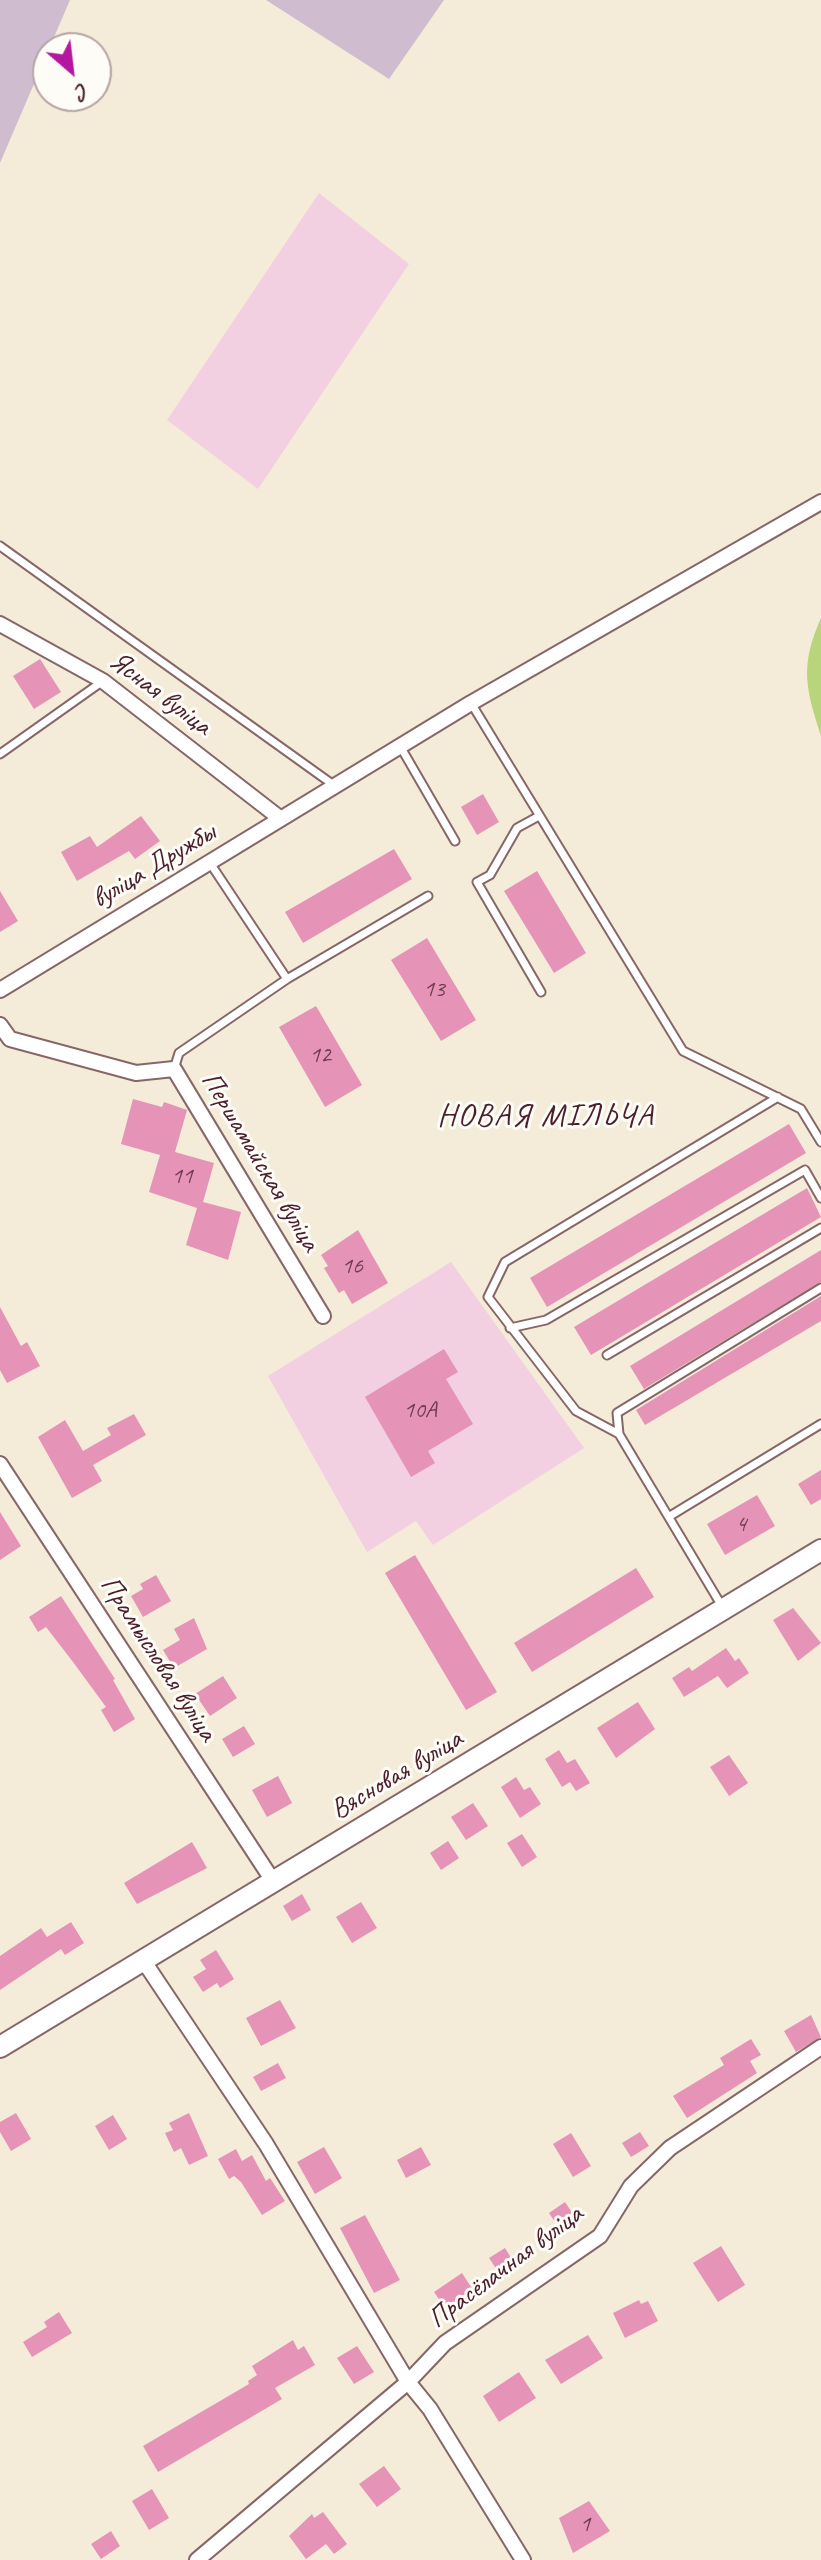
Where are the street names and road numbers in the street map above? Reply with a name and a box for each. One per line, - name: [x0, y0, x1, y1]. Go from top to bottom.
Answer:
- street label: Ясная вуліца: [102, 645, 218, 743]
- street label: вуліца Дружбы: [86, 816, 222, 916]
- street label: Першамайская вуліца: [193, 1066, 327, 1258]
- street label: Прамысловая вуліца: [92, 1570, 224, 1748]
- street label: Вясновая вуліца: [325, 1723, 469, 1827]
- street label: Прасёлачная вуліца: [422, 2198, 590, 2336]

